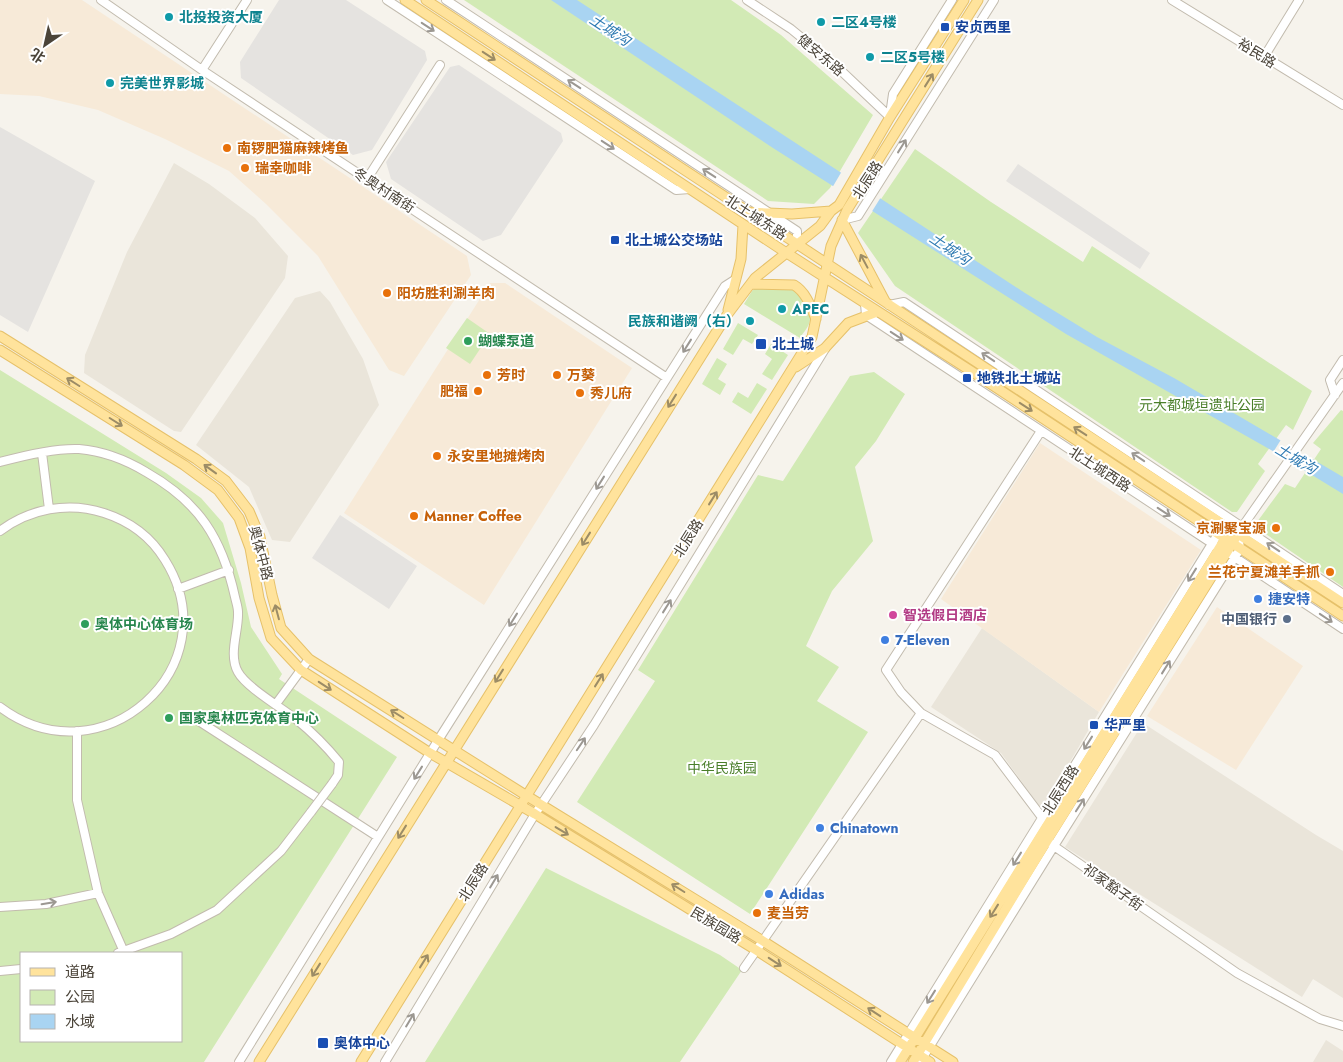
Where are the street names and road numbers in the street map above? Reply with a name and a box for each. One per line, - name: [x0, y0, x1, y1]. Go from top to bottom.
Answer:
- street label: 健安东路: [793, 29, 849, 81]
- street label: 裕民路: [1234, 33, 1280, 73]
- street label: 北辰路: [847, 157, 887, 203]
- street label: 冬奥村南街: [349, 163, 419, 217]
- street label: 北土城东路: [721, 190, 791, 244]
- street label: 北土城西路: [1065, 442, 1135, 496]
- street label: 北辰路: [668, 515, 708, 561]
- street label: 奥体中路: [244, 523, 278, 583]
- street label: 北辰西路: [1037, 761, 1083, 819]
- street label: 北辰路: [453, 859, 493, 905]
- street label: 祁家豁子街: [1079, 859, 1147, 915]
- street label: 民族园路: [687, 902, 745, 948]

